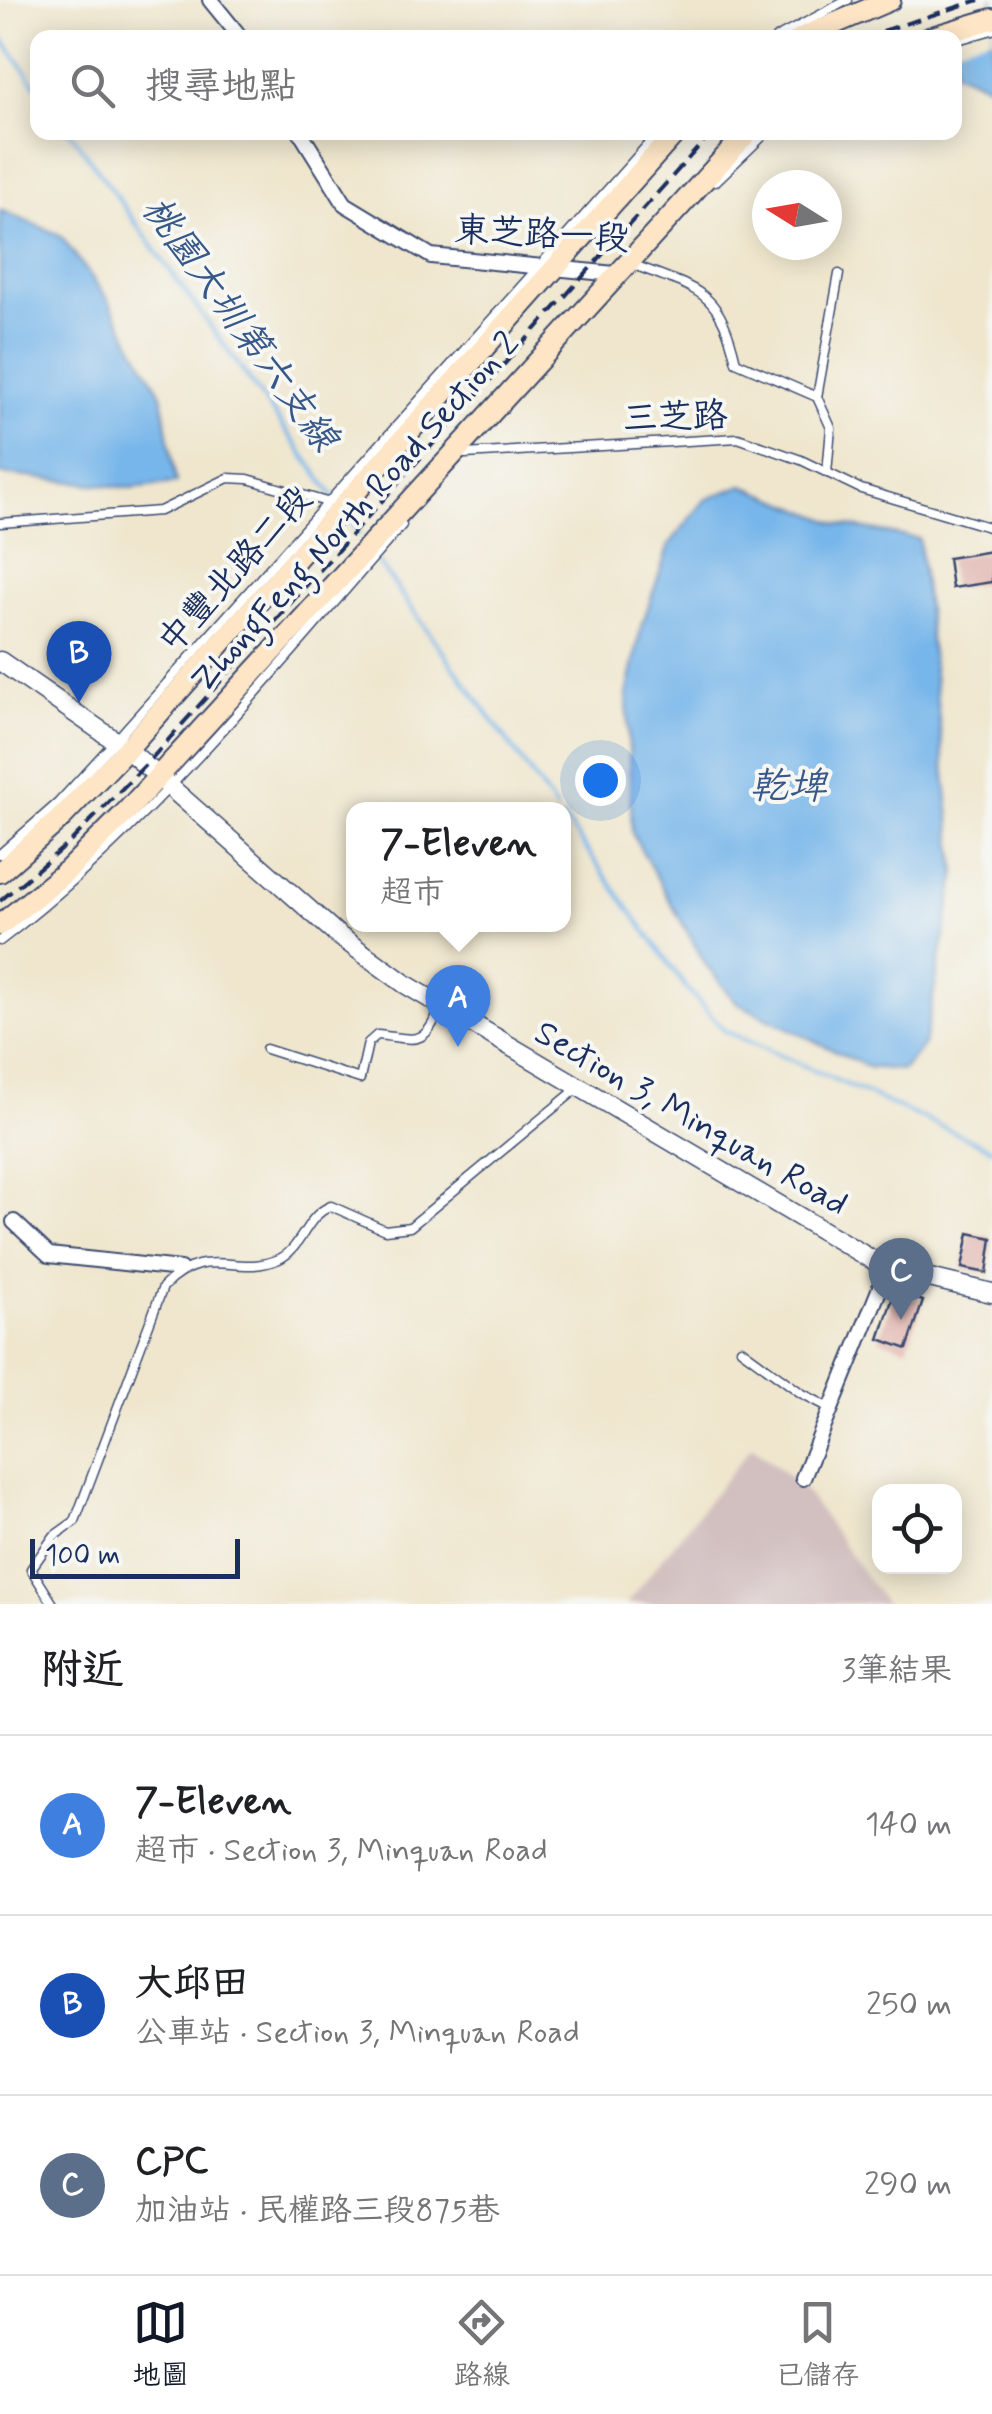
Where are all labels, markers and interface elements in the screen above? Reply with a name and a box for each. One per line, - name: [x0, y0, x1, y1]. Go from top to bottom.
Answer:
- search box: [30, 30, 962, 140]
- icon: search: [65, 58, 120, 113]
- text: 搜尋地點: [145, 63, 297, 112]
- north arrow: [752, 170, 842, 260]
- water label: 桃園大圳第六支線: [130, 187, 349, 463]
- street label: 東芝路一段: [453, 207, 630, 263]
- street label: ZhongFeng North Road Section 2: [181, 322, 533, 705]
- street label: 三芝路: [622, 393, 728, 443]
- street label: 中豐北路二段: [148, 477, 323, 664]
- pin: B: [46, 620, 112, 703]
- your location: [575, 755, 626, 806]
- water label: 乾埤: [750, 763, 829, 812]
- popup: [346, 802, 571, 932]
- text: 7-Eleven: [380, 820, 537, 869]
- text: 超市: [380, 872, 444, 914]
- pin: A: [426, 964, 490, 1047]
- street label: Section 3, Minquan Road: [526, 1010, 856, 1227]
- pin: C: [868, 1238, 934, 1320]
- map controls: [872, 1484, 962, 1574]
- button: locate: [872, 1484, 962, 1574]
- scale bar: [30, 1534, 240, 1578]
- text: 100 m: [45, 1538, 120, 1575]
- text: 附近: [40, 1644, 124, 1699]
- text: 3筆結果: [842, 1650, 952, 1692]
- text: 7-Eleven: [135, 1778, 291, 1827]
- text: A: [62, 1804, 83, 1846]
- text: 140 m: [865, 1804, 952, 1846]
- text: 超市 · Section 3, Minquan Road: [135, 1830, 548, 1872]
- text: 大邱田: [135, 1960, 249, 2009]
- text: B: [62, 1984, 83, 2026]
- text: 250 m: [866, 1984, 952, 2026]
- text: 公車站 · Section 3, Minquan Road: [135, 2012, 580, 2054]
- text: CPC: [135, 2138, 208, 2187]
- text: C: [61, 2164, 84, 2206]
- text: 290 m: [864, 2164, 952, 2206]
- text: 加油站 · 民權路三段875巷: [135, 2190, 500, 2232]
- tab: 地圖: [133, 2295, 189, 2395]
- tab: 路線: [454, 2295, 510, 2395]
- tab: 已儲存: [775, 2295, 859, 2395]

